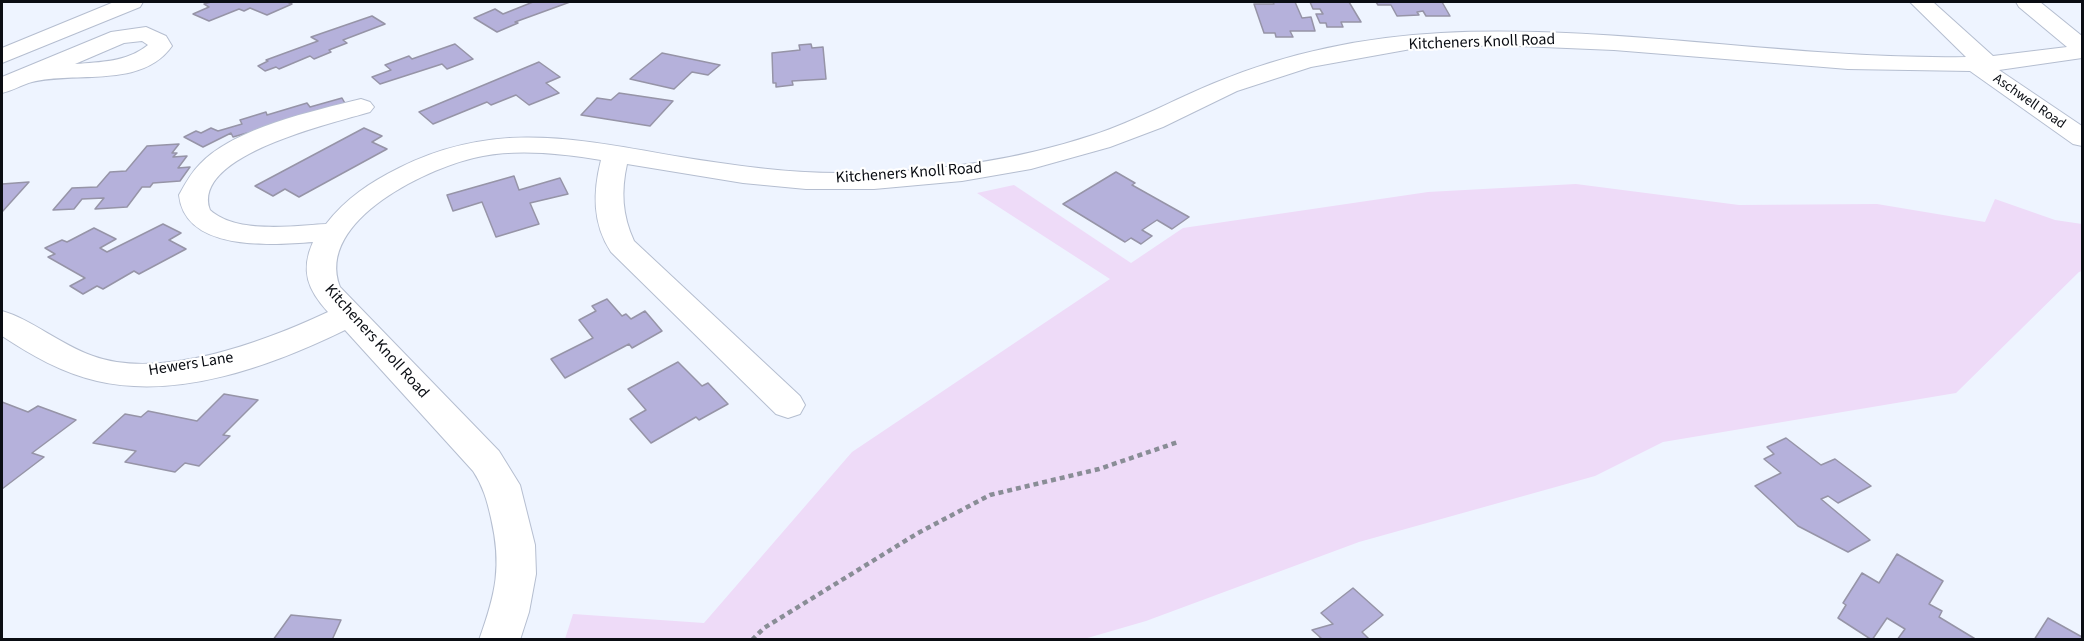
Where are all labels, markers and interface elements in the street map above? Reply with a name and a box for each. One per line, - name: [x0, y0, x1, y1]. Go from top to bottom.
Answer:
- street label: Kitcheners Knoll Road: [1408, 31, 1556, 55]
- street label: Aschwell Road: [1989, 71, 2069, 133]
- street label: Kitcheners Knoll Road: [835, 159, 983, 189]
- street label: Kitcheners Knoll Road: [320, 281, 432, 403]
- street label: Hewers Lane: [147, 349, 235, 381]

